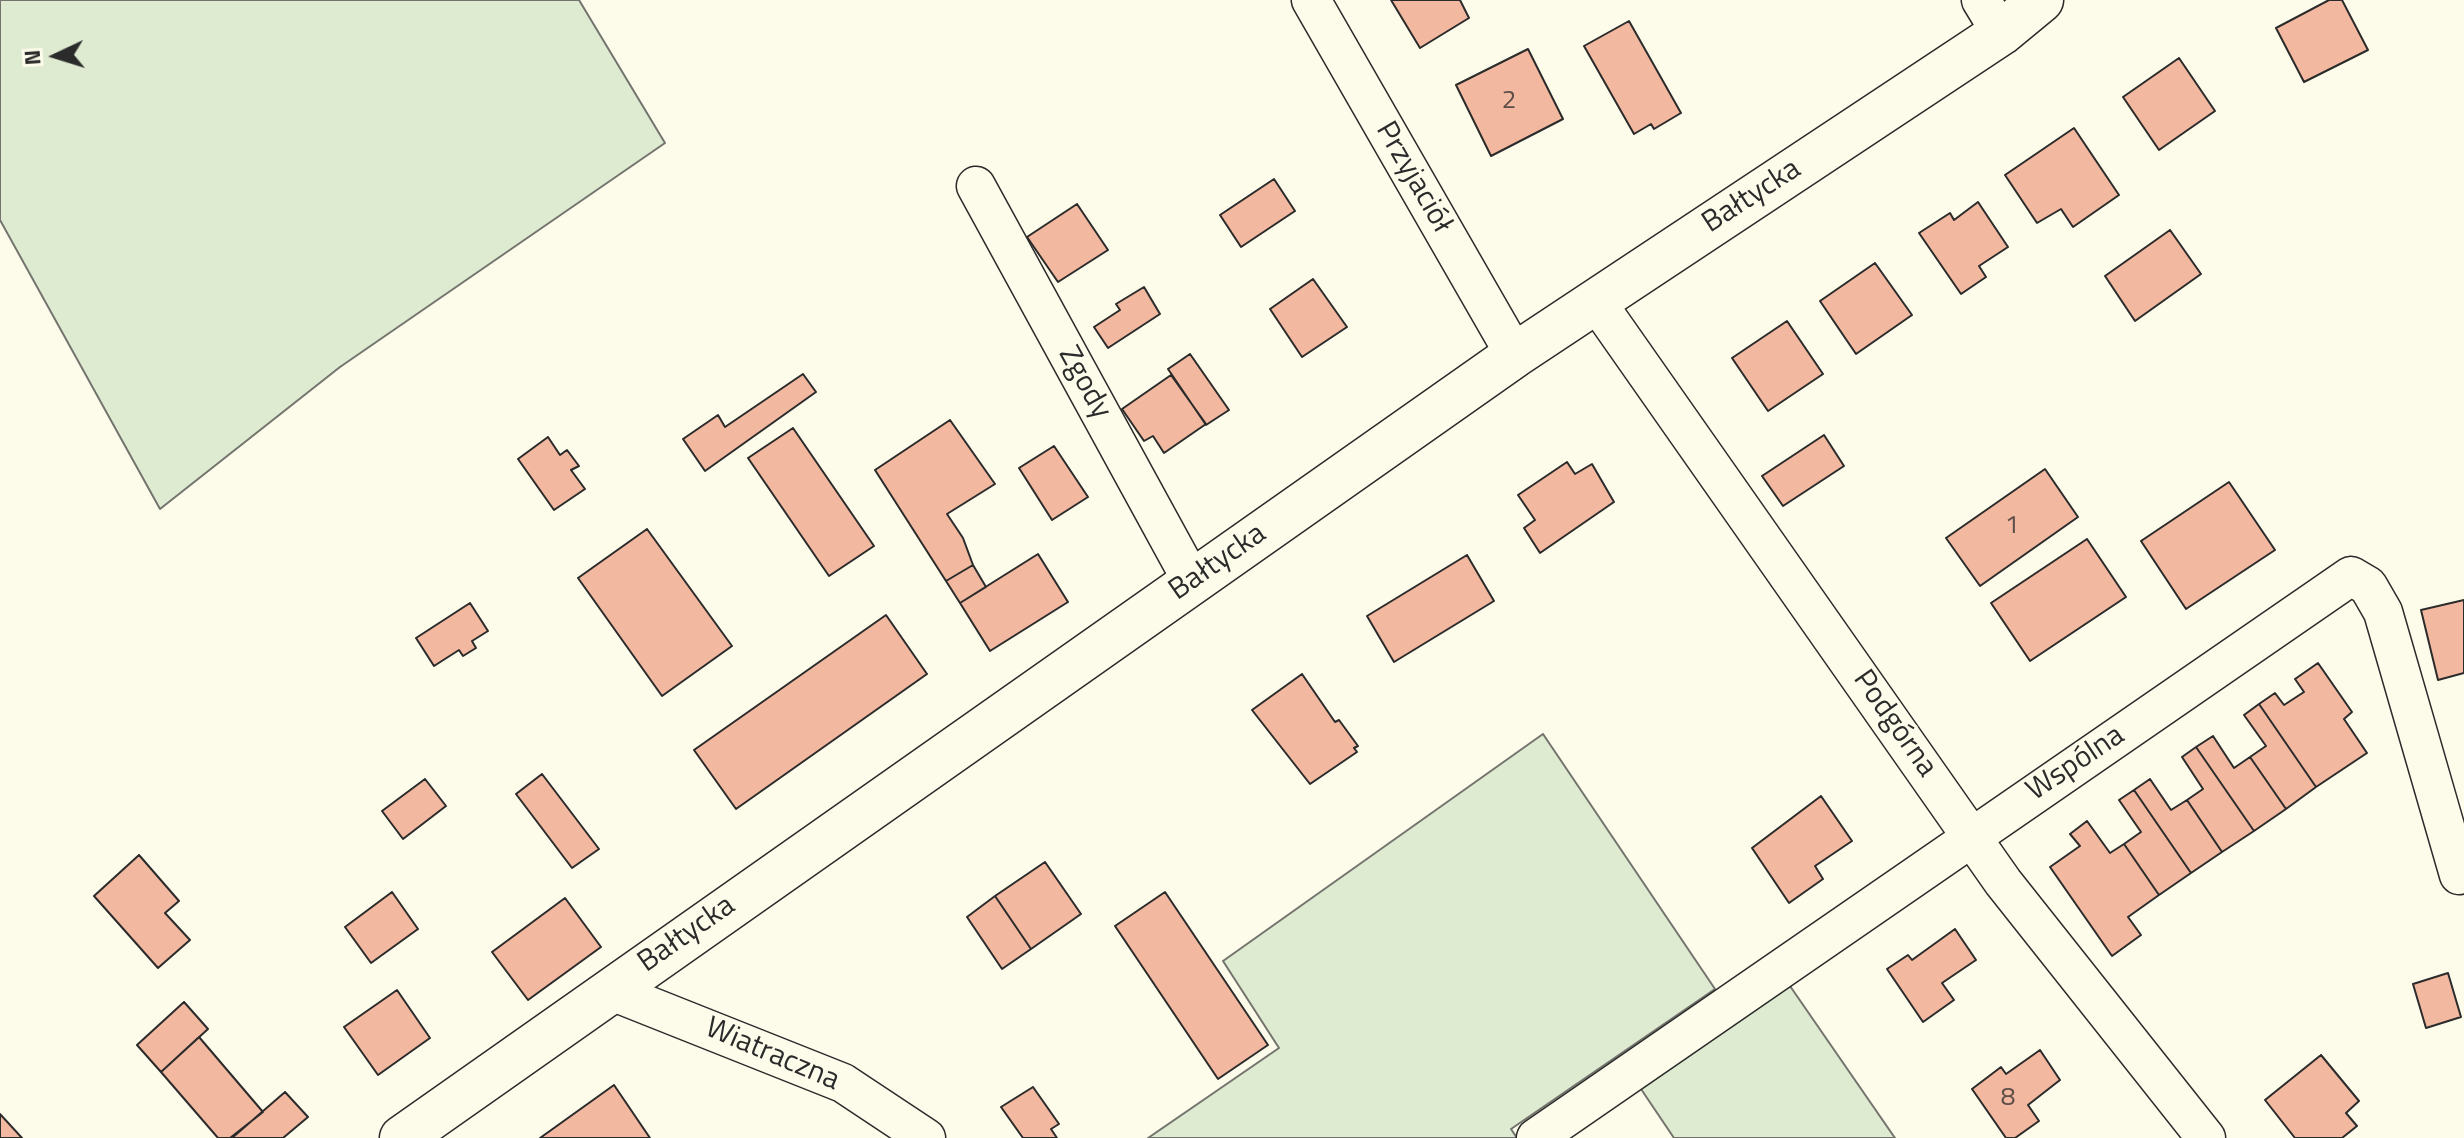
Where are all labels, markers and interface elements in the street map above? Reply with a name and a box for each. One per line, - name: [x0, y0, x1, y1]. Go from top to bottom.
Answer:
- north arrow: [16, 16, 96, 96]
- text: N: [15, 49, 50, 66]
- house number: 2: [1502, 86, 1516, 118]
- street label: Przyjaciół: [1367, 116, 1459, 240]
- street label: Bałtycka: [1696, 152, 1808, 242]
- street label: Zgody: [1050, 340, 1118, 426]
- house number: 1: [2005, 511, 2019, 543]
- street label: Bałtycka: [1163, 517, 1273, 609]
- street label: Podgórna: [1844, 664, 1944, 784]
- street label: Wspólna: [2020, 718, 2132, 810]
- street label: Bałtycka: [632, 889, 742, 981]
- street label: Wiatraczna: [700, 1011, 844, 1099]
- house number: 8: [2001, 1083, 2015, 1115]

